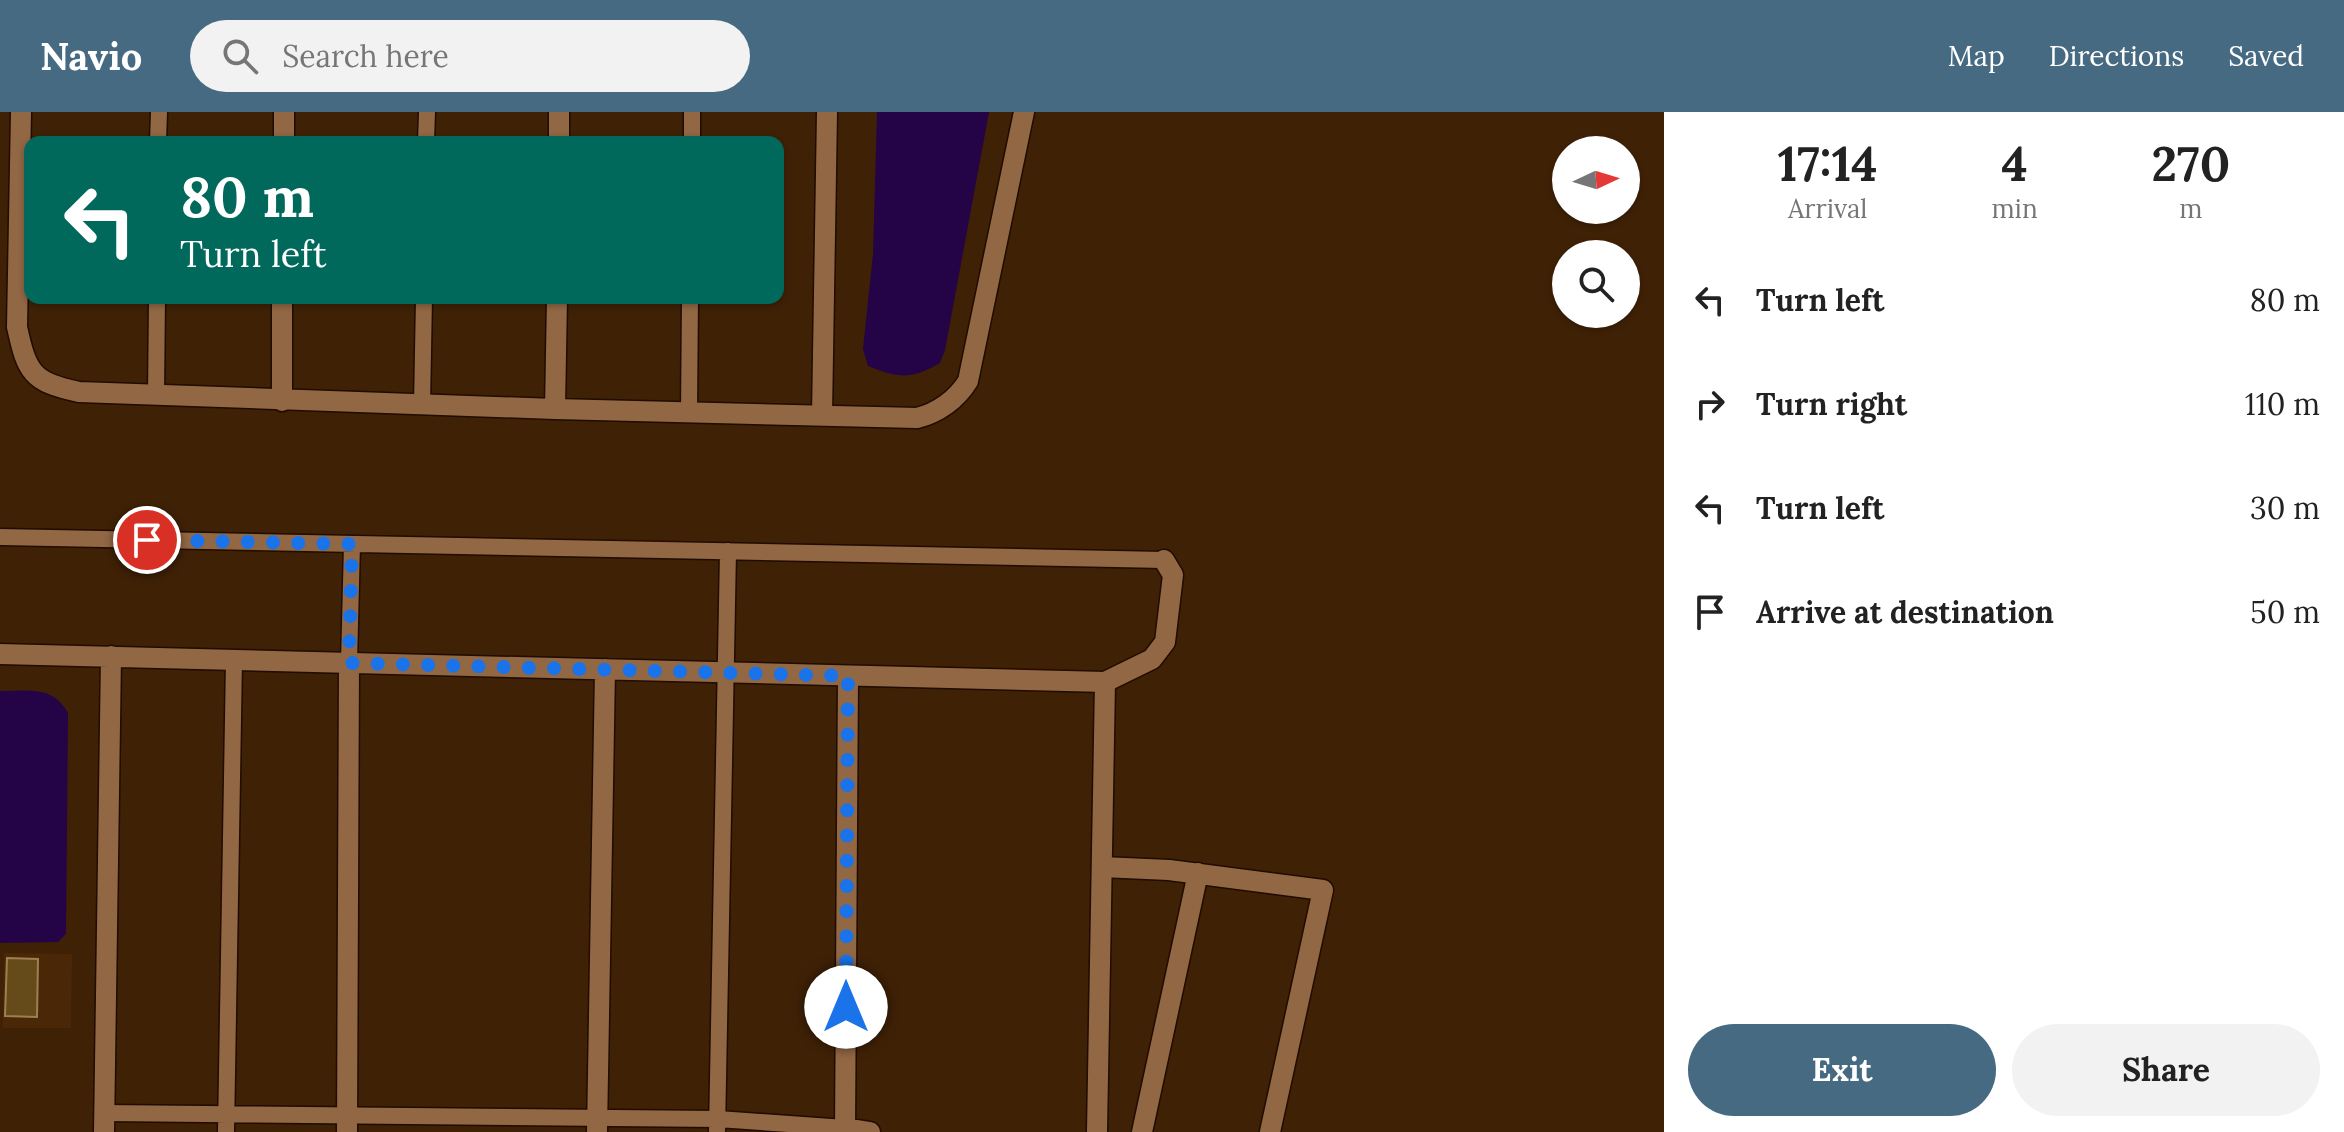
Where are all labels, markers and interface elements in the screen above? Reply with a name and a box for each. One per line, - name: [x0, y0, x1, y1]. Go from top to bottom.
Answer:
- search box: [190, 20, 750, 92]
- text: Navio: [40, 32, 142, 80]
- icon: search: [218, 34, 262, 78]
- text: Search here: [282, 37, 449, 75]
- text: Map: [1948, 38, 2005, 74]
- text: Directions: [2049, 38, 2184, 74]
- text: Saved: [2228, 38, 2304, 74]
- text: 17:14: [1778, 133, 1878, 194]
- text: 4: [2001, 133, 2028, 194]
- text: 270: [2152, 133, 2230, 194]
- north arrow: [1552, 136, 1640, 224]
- map controls: [1552, 136, 1640, 328]
- text: 80 m: [180, 161, 314, 232]
- icon: left: [48, 168, 152, 272]
- text: Arrival: [1788, 192, 1867, 225]
- text: min: [1991, 192, 2038, 225]
- text: m: [2179, 192, 2202, 225]
- text: Turn left: [180, 231, 327, 277]
- button: search: [1552, 240, 1640, 328]
- icon: left: [1688, 278, 1732, 322]
- text: Turn left: [1756, 281, 1884, 319]
- text: 80 m: [2250, 281, 2320, 319]
- icon: right: [1688, 382, 1732, 426]
- text: Turn right: [1756, 385, 1907, 423]
- text: 110 m: [2245, 385, 2320, 423]
- icon: left: [1688, 486, 1732, 530]
- text: Turn left: [1756, 489, 1884, 527]
- text: 30 m: [2250, 489, 2320, 527]
- pin: [113, 506, 181, 574]
- icon: arrive: [125, 518, 169, 562]
- icon: arrive: [1688, 590, 1732, 634]
- text: Arrive at destination: [1756, 593, 2054, 631]
- text: 50 m: [2250, 593, 2320, 631]
- position arrow: [804, 965, 888, 1049]
- button: Exit: [1688, 1024, 1996, 1116]
- button: Share: [2012, 1024, 2320, 1116]

